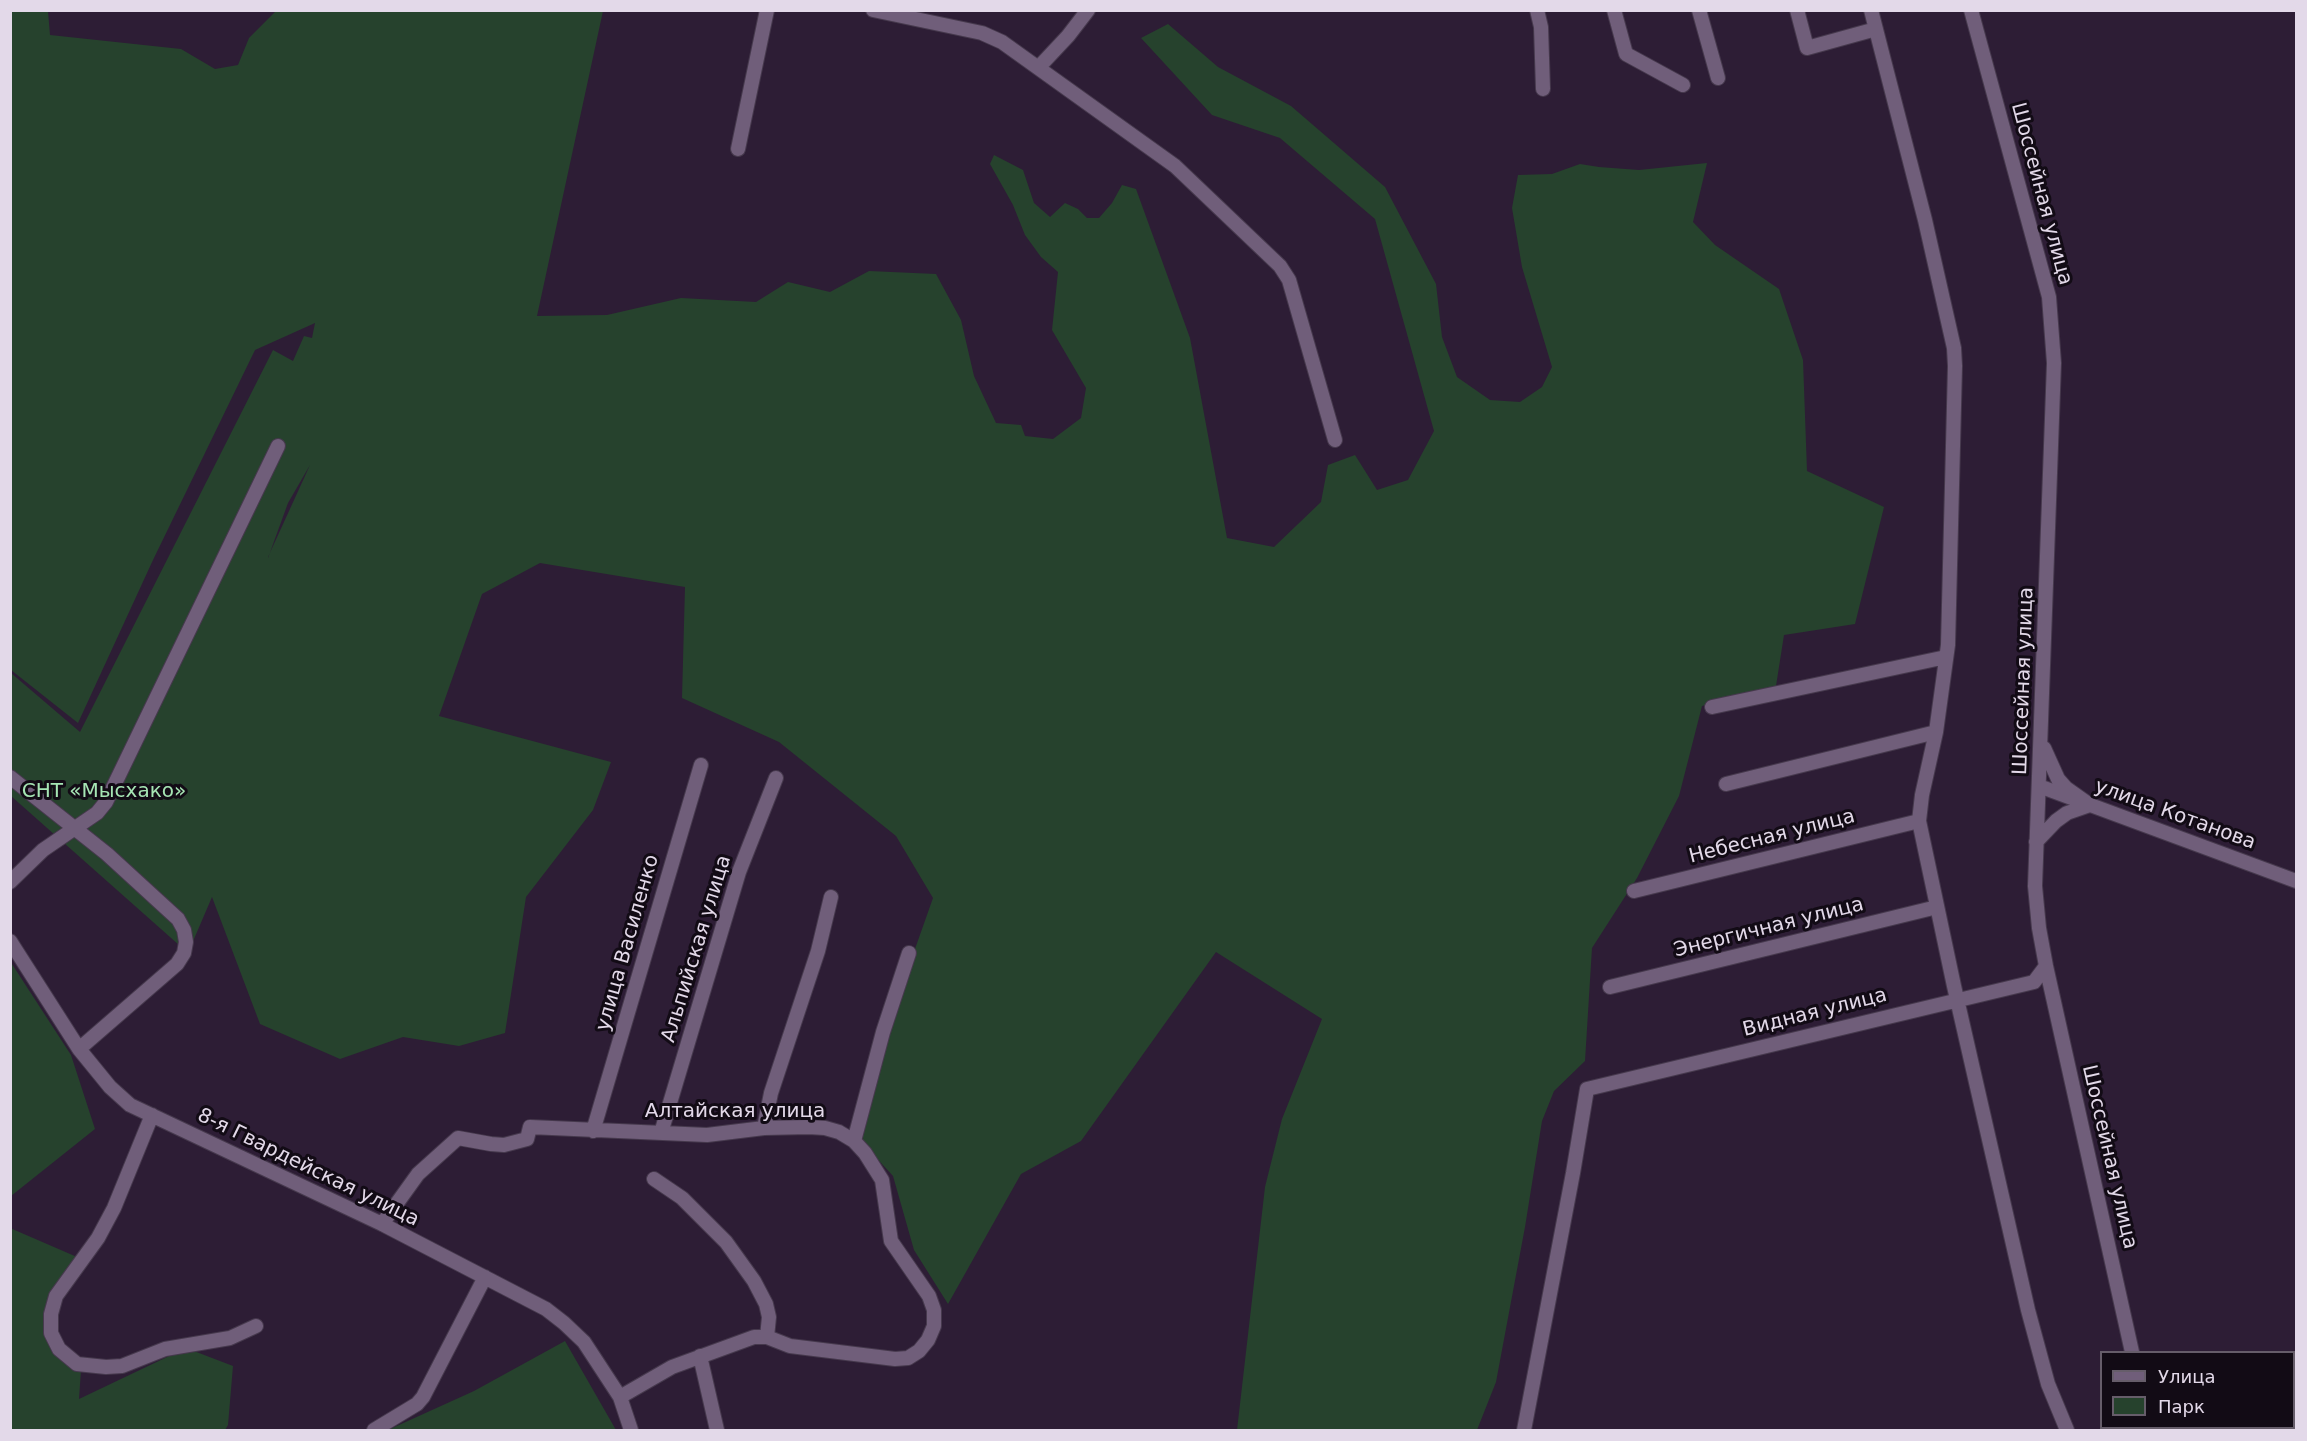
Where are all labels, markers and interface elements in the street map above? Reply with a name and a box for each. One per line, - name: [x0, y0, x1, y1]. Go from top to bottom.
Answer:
- street label: Шоссейная улица: [2005, 100, 2077, 288]
- street label: Шоссейная улица: [2009, 587, 2039, 775]
- street label: улица Котанова: [2091, 775, 2259, 855]
- park label: СНТ «Мысхако»: [22, 780, 186, 804]
- street label: Небесная улица: [1687, 805, 1857, 869]
- street label: улица Василенко: [591, 852, 665, 1034]
- street label: Альпийская улица: [657, 852, 737, 1046]
- street label: Энергичная улица: [1672, 893, 1866, 963]
- street label: Видная улица: [1740, 983, 1890, 1043]
- street label: Шоссейная улица: [2076, 1063, 2142, 1251]
- street label: Алтайская улица: [645, 1100, 825, 1124]
- street label: 8-я Гвардейская улица: [193, 1104, 423, 1232]
- legend: [2100, 1351, 2295, 1429]
- text: Улица: [2158, 1366, 2215, 1387]
- text: Парк: [2158, 1396, 2205, 1417]

